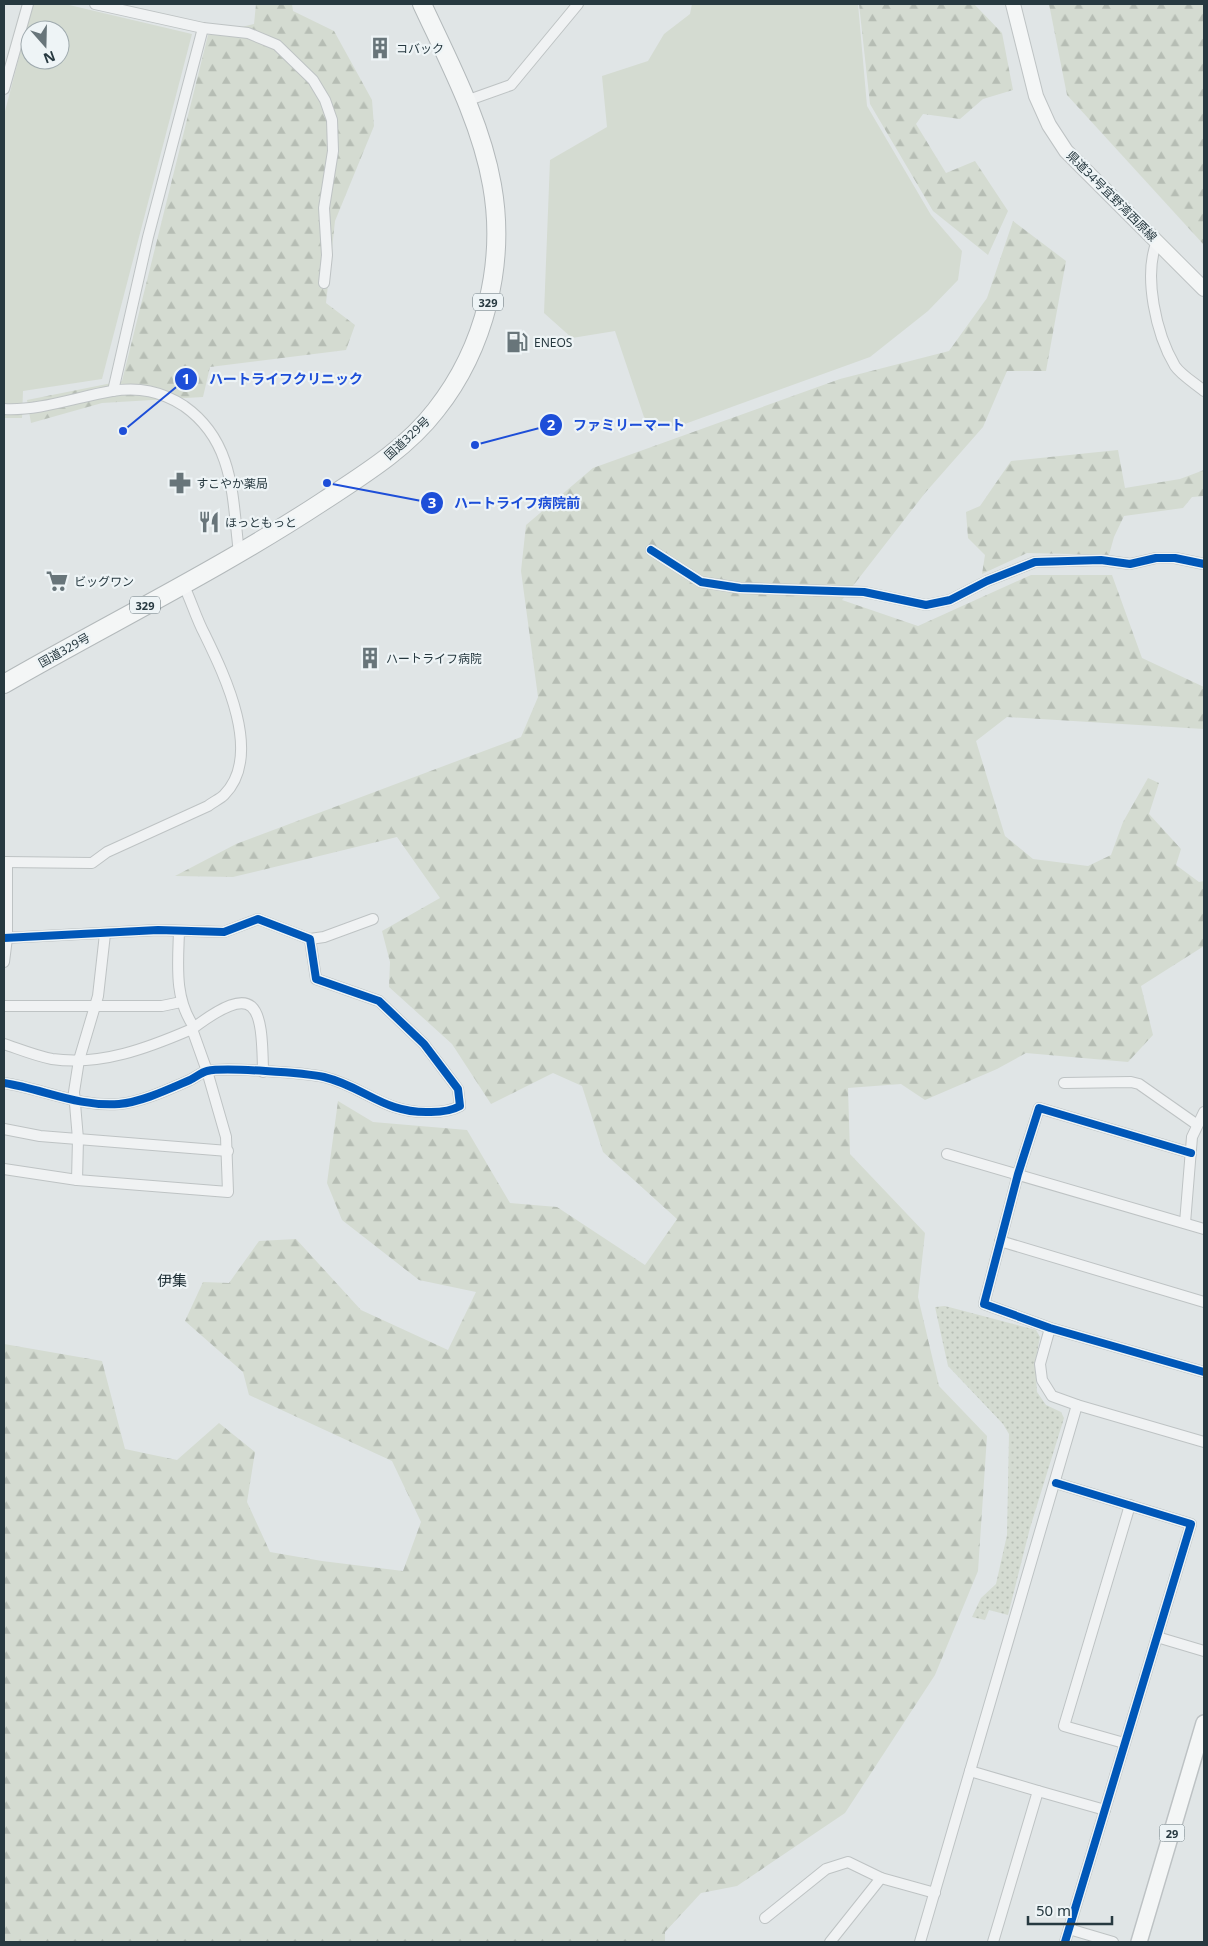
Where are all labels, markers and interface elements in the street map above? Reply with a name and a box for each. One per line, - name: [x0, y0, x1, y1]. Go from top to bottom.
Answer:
- north arrow: [20, 20, 70, 70]
- building icon: コバック: [367, 35, 393, 61]
- place label: コバック: [396, 40, 444, 57]
- text: N: [41, 47, 58, 69]
- street label: 県道34号宜野湾西原線: [1063, 147, 1161, 245]
- road number: 329: [473, 294, 503, 310]
- fuel station icon: ENEOS: [504, 329, 530, 355]
- place label: ENEOS: [534, 334, 573, 351]
- callout: ハートライフクリニック: [174, 365, 373, 394]
- text: 1: [182, 368, 190, 388]
- text: ハートライフクリニック: [209, 369, 363, 388]
- callout: ファミリーマート: [538, 410, 695, 439]
- street label: 国道329号: [381, 412, 433, 464]
- text: 2: [547, 414, 556, 434]
- text: ファミリーマート: [573, 415, 685, 434]
- pharmacy icon: すこやか薬局: [167, 470, 193, 496]
- place label: すこやか薬局: [196, 475, 268, 492]
- callout: ハートライフ病院前: [419, 489, 590, 518]
- text: 3: [428, 492, 436, 512]
- text: ハートライフ病院前: [454, 493, 580, 512]
- restaurant icon: ほっともっと: [196, 509, 222, 535]
- place label: ほっともっと: [225, 514, 297, 531]
- supermarket icon: ビッグワン: [44, 568, 70, 594]
- place label: ビッグワン: [74, 573, 134, 590]
- road number: 329: [130, 596, 160, 614]
- street label: 国道329号: [35, 629, 93, 671]
- building icon: ハートライフ病院: [357, 645, 383, 671]
- place label: ハートライフ病院: [386, 650, 482, 667]
- district label: 伊集: [157, 1270, 187, 1290]
- road number: 29: [1160, 1825, 1184, 1842]
- scale bar: [1028, 1894, 1112, 1926]
- text: 50 m: [1036, 1900, 1071, 1920]

